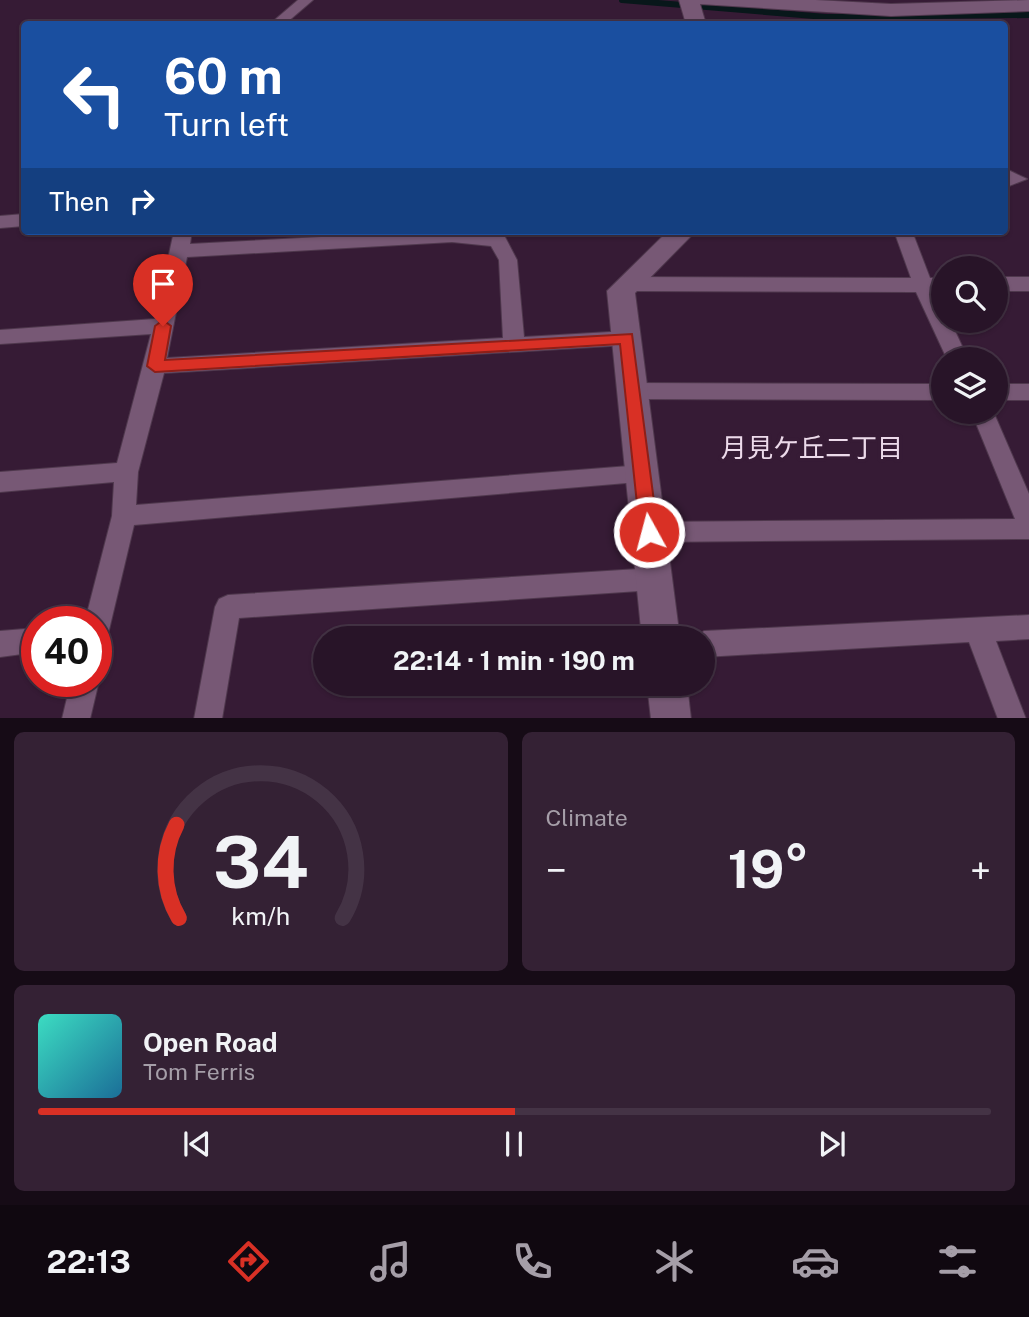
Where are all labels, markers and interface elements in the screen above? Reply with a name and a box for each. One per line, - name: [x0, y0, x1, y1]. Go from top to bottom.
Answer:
- text: 60 m: [164, 47, 283, 105]
- icon: left: [49, 49, 140, 140]
- text: Turn left: [164, 106, 289, 143]
- icon: right: [123, 182, 161, 220]
- text: Then: [49, 186, 109, 217]
- pin: [133, 254, 193, 326]
- map controls: [931, 256, 1008, 424]
- button: search: [931, 256, 1008, 333]
- icon: arrive: [144, 265, 182, 303]
- button: layers: [931, 347, 1008, 424]
- district label: 月見ケ丘二丁目: [721, 432, 903, 463]
- position arrow: [612, 495, 686, 569]
- speed limit sign: 40: [21, 606, 112, 697]
- text: 22:14 · 1 min · 190 m: [393, 645, 635, 676]
- text: Climate: [546, 804, 628, 831]
- text: 34: [213, 819, 309, 904]
- text: 19°: [728, 839, 809, 900]
- text: −: [546, 848, 567, 893]
- text: +: [970, 848, 991, 893]
- text: km/h: [231, 900, 290, 930]
- text: Open Road: [143, 1027, 278, 1058]
- text: Tom Ferris: [143, 1058, 255, 1085]
- icon: previous: [178, 1125, 216, 1163]
- icon: pause: [495, 1125, 533, 1163]
- icon: next: [813, 1125, 851, 1163]
- icon: directions: [224, 1237, 273, 1286]
- icon: music: [366, 1237, 415, 1286]
- icon: phone: [508, 1237, 557, 1286]
- icon: climate: [650, 1237, 699, 1286]
- icon: car: [791, 1237, 840, 1286]
- icon: filters: [933, 1237, 982, 1286]
- text: 22:13: [46, 1243, 131, 1280]

